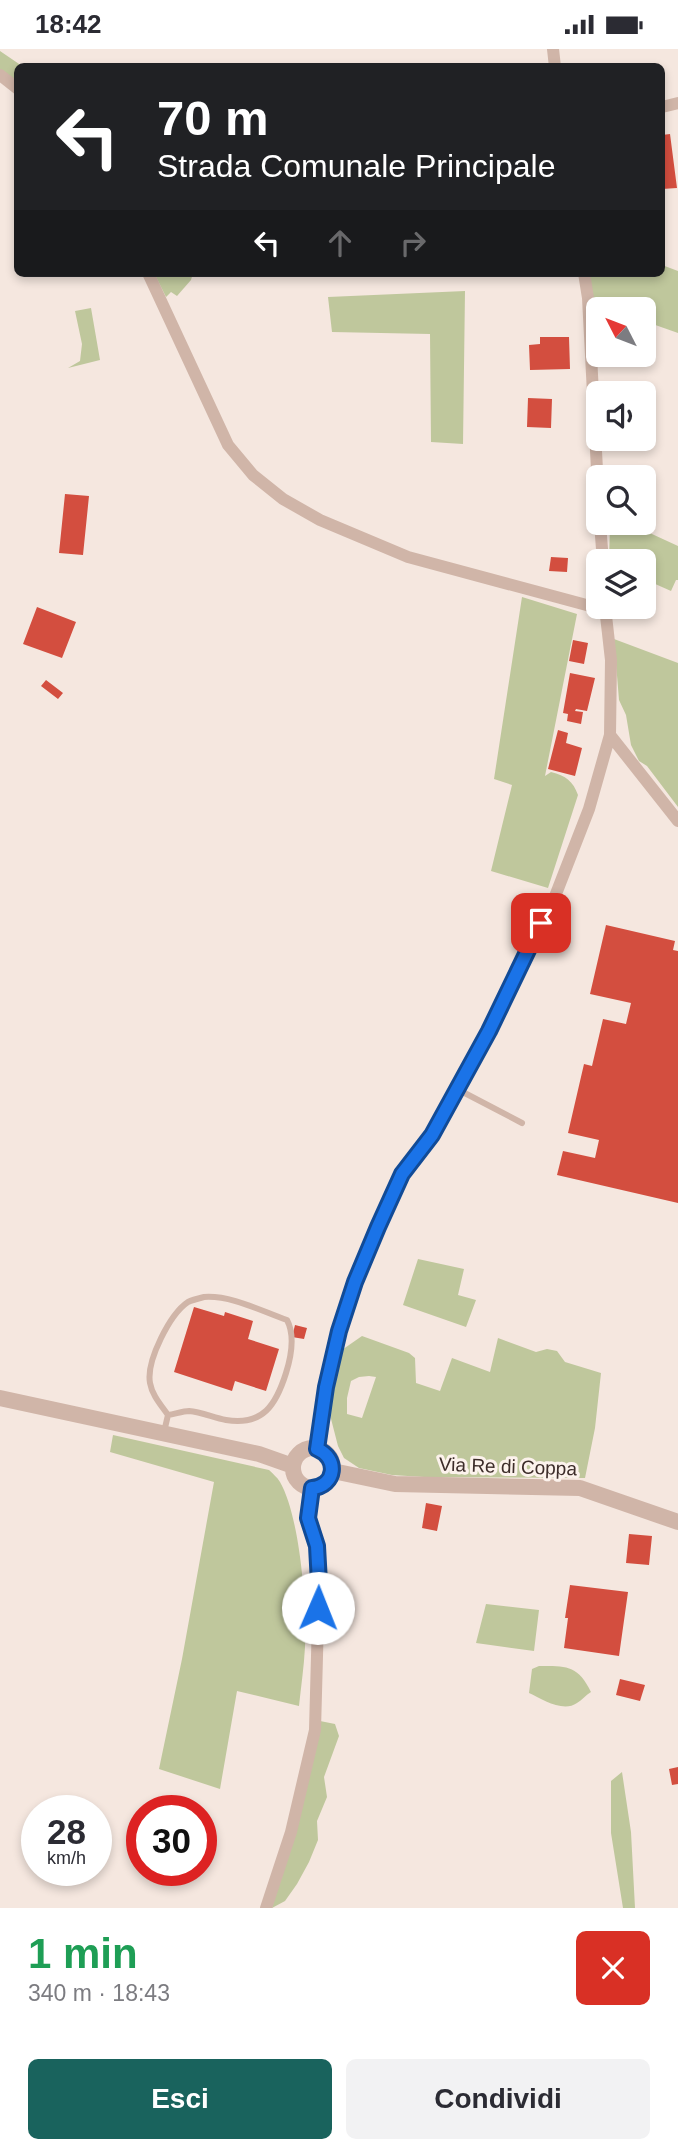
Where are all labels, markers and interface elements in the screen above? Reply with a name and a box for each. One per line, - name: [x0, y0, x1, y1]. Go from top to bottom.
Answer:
- text: 18:42: [35, 9, 102, 39]
- icon: left: [42, 91, 133, 182]
- text: 70 m: [157, 91, 269, 145]
- text: Strada Comunale Principale: [157, 148, 555, 184]
- icon: left: [248, 224, 286, 262]
- icon: ahead: [321, 224, 359, 262]
- icon: right: [394, 224, 432, 262]
- north arrow: [586, 297, 656, 367]
- map controls: [586, 297, 656, 619]
- button: sound: [586, 381, 656, 451]
- button: search: [586, 465, 656, 535]
- button: layers: [586, 549, 656, 619]
- pin: [511, 893, 571, 953]
- icon: arrive: [522, 904, 560, 942]
- street label: Via Re di Coppa: [439, 1454, 578, 1479]
- position arrow: [281, 1571, 355, 1645]
- speed limit sign: 30: [126, 1795, 217, 1886]
- text: 28: [47, 1812, 86, 1851]
- text: km/h: [47, 1848, 86, 1868]
- text: 1 min: [28, 1930, 138, 1977]
- button: close: [576, 1931, 650, 2005]
- text: 340 m · 18:43: [28, 1980, 170, 2006]
- button: Esci: [28, 2059, 332, 2139]
- button: Condividi: [346, 2059, 650, 2139]

